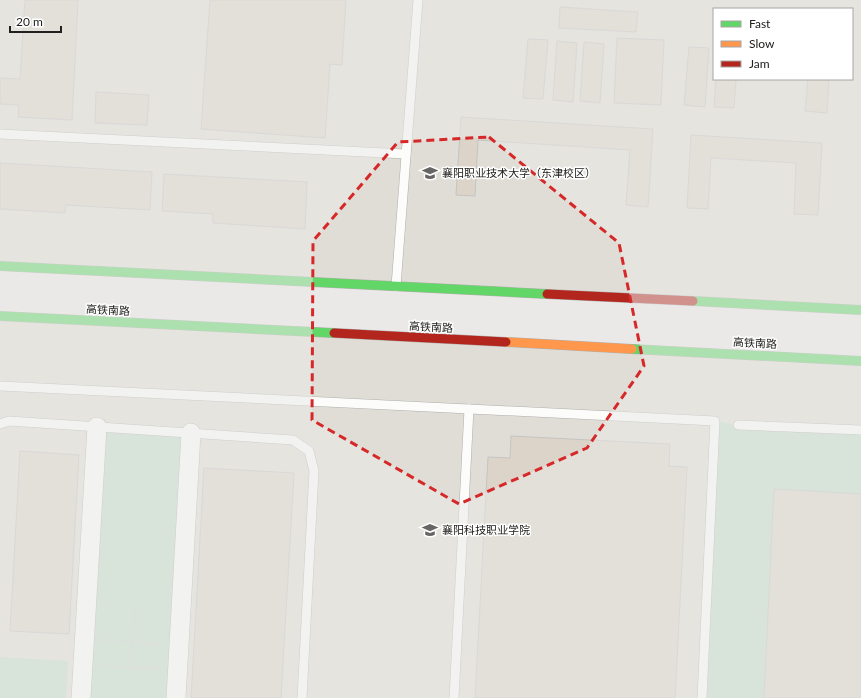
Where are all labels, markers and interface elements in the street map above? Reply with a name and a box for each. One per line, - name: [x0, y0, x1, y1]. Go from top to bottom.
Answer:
- scale bar: [10, 8, 61, 34]
- legend: [713, 8, 853, 80]
- text: 20 m: [16, 14, 43, 29]
- text: Fast: [749, 16, 771, 31]
- text: Slow: [749, 36, 775, 51]
- text: Jam: [749, 56, 770, 71]
- school or university icon: 襄阳职业技术大学（东津校区）: [421, 164, 439, 182]
- place label: 襄阳职业技术大学（东津校区）: [442, 166, 596, 179]
- street label: 高铁南路: [86, 302, 130, 317]
- street label: 高铁南路: [409, 319, 453, 334]
- street label: 高铁南路: [733, 335, 777, 350]
- school or university icon: 襄阳科技职业学院: [421, 521, 439, 539]
- place label: 襄阳科技职业学院: [442, 523, 530, 536]

